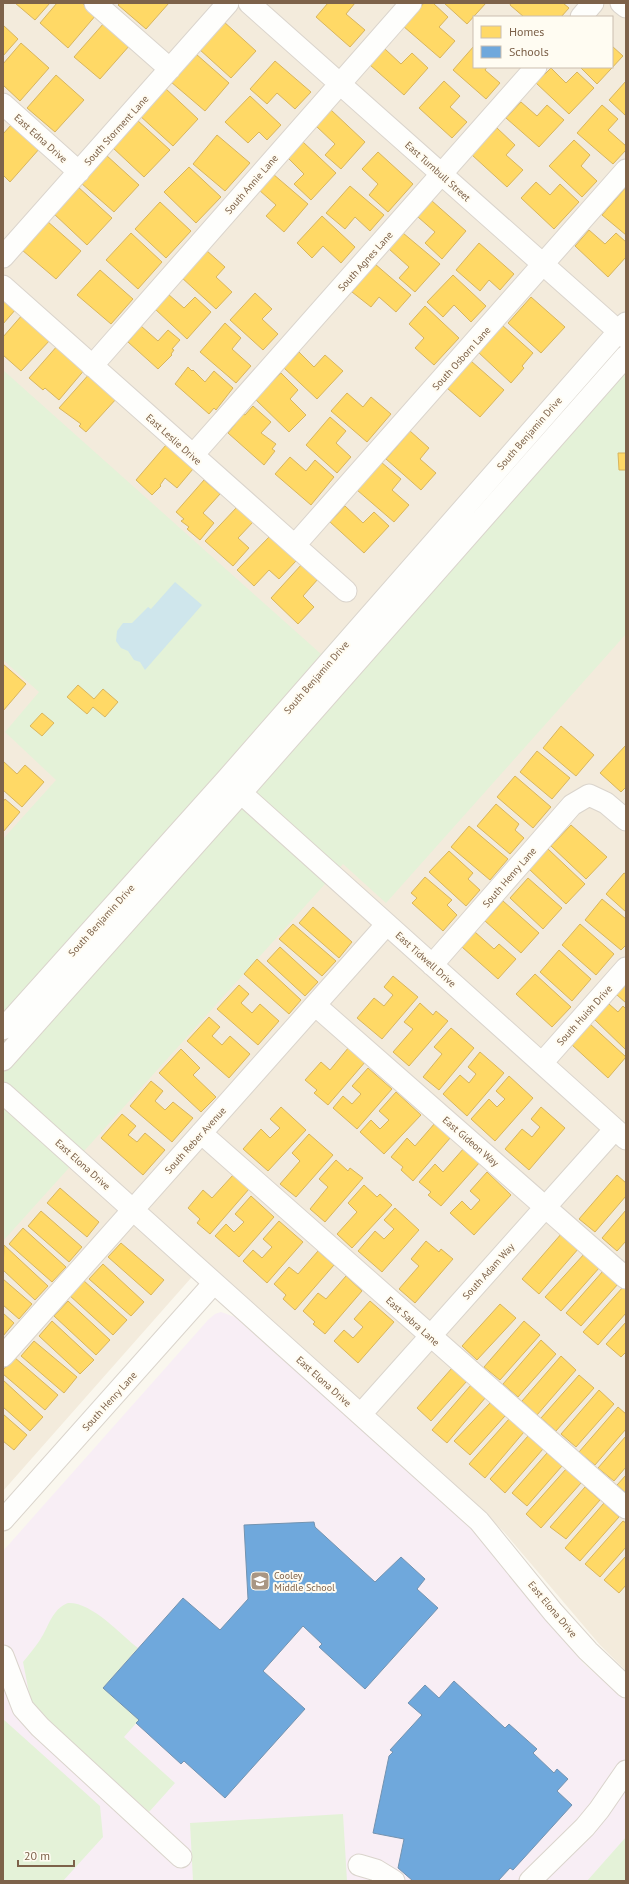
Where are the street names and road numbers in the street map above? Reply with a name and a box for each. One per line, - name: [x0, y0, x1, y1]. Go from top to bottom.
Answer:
- street label: South Storment Lane: [81, 92, 151, 168]
- street label: East Edna Drive: [11, 111, 70, 166]
- street label: East Turnbull Street: [402, 138, 474, 205]
- street label: South Annie Lane: [222, 152, 281, 217]
- street label: South Agnes Lane: [335, 229, 396, 294]
- street label: South Osborn Lane: [429, 324, 493, 393]
- street label: South Benjamin Drive: [494, 394, 565, 473]
- street label: East Leslie Drive: [143, 411, 204, 468]
- street label: South Benjamin Drive: [281, 638, 352, 717]
- street label: South Henry Lane: [480, 844, 539, 910]
- street label: South Benjamin Drive: [65, 881, 137, 959]
- street label: East Tidwell Drive: [393, 929, 459, 990]
- street label: South Huish Drive: [554, 982, 615, 1048]
- street label: South Reber Avenue: [162, 1104, 229, 1176]
- street label: East Gideon Way: [440, 1113, 502, 1170]
- street label: East Elona Drive: [52, 1136, 113, 1193]
- street label: South Adam Way: [460, 1240, 517, 1302]
- street label: East Sabra Lane: [383, 1294, 442, 1349]
- street label: East Elona Drive: [293, 1353, 354, 1410]
- street label: South Henry Lane: [79, 1369, 140, 1434]
- street label: East Elona Drive: [525, 1578, 580, 1640]

